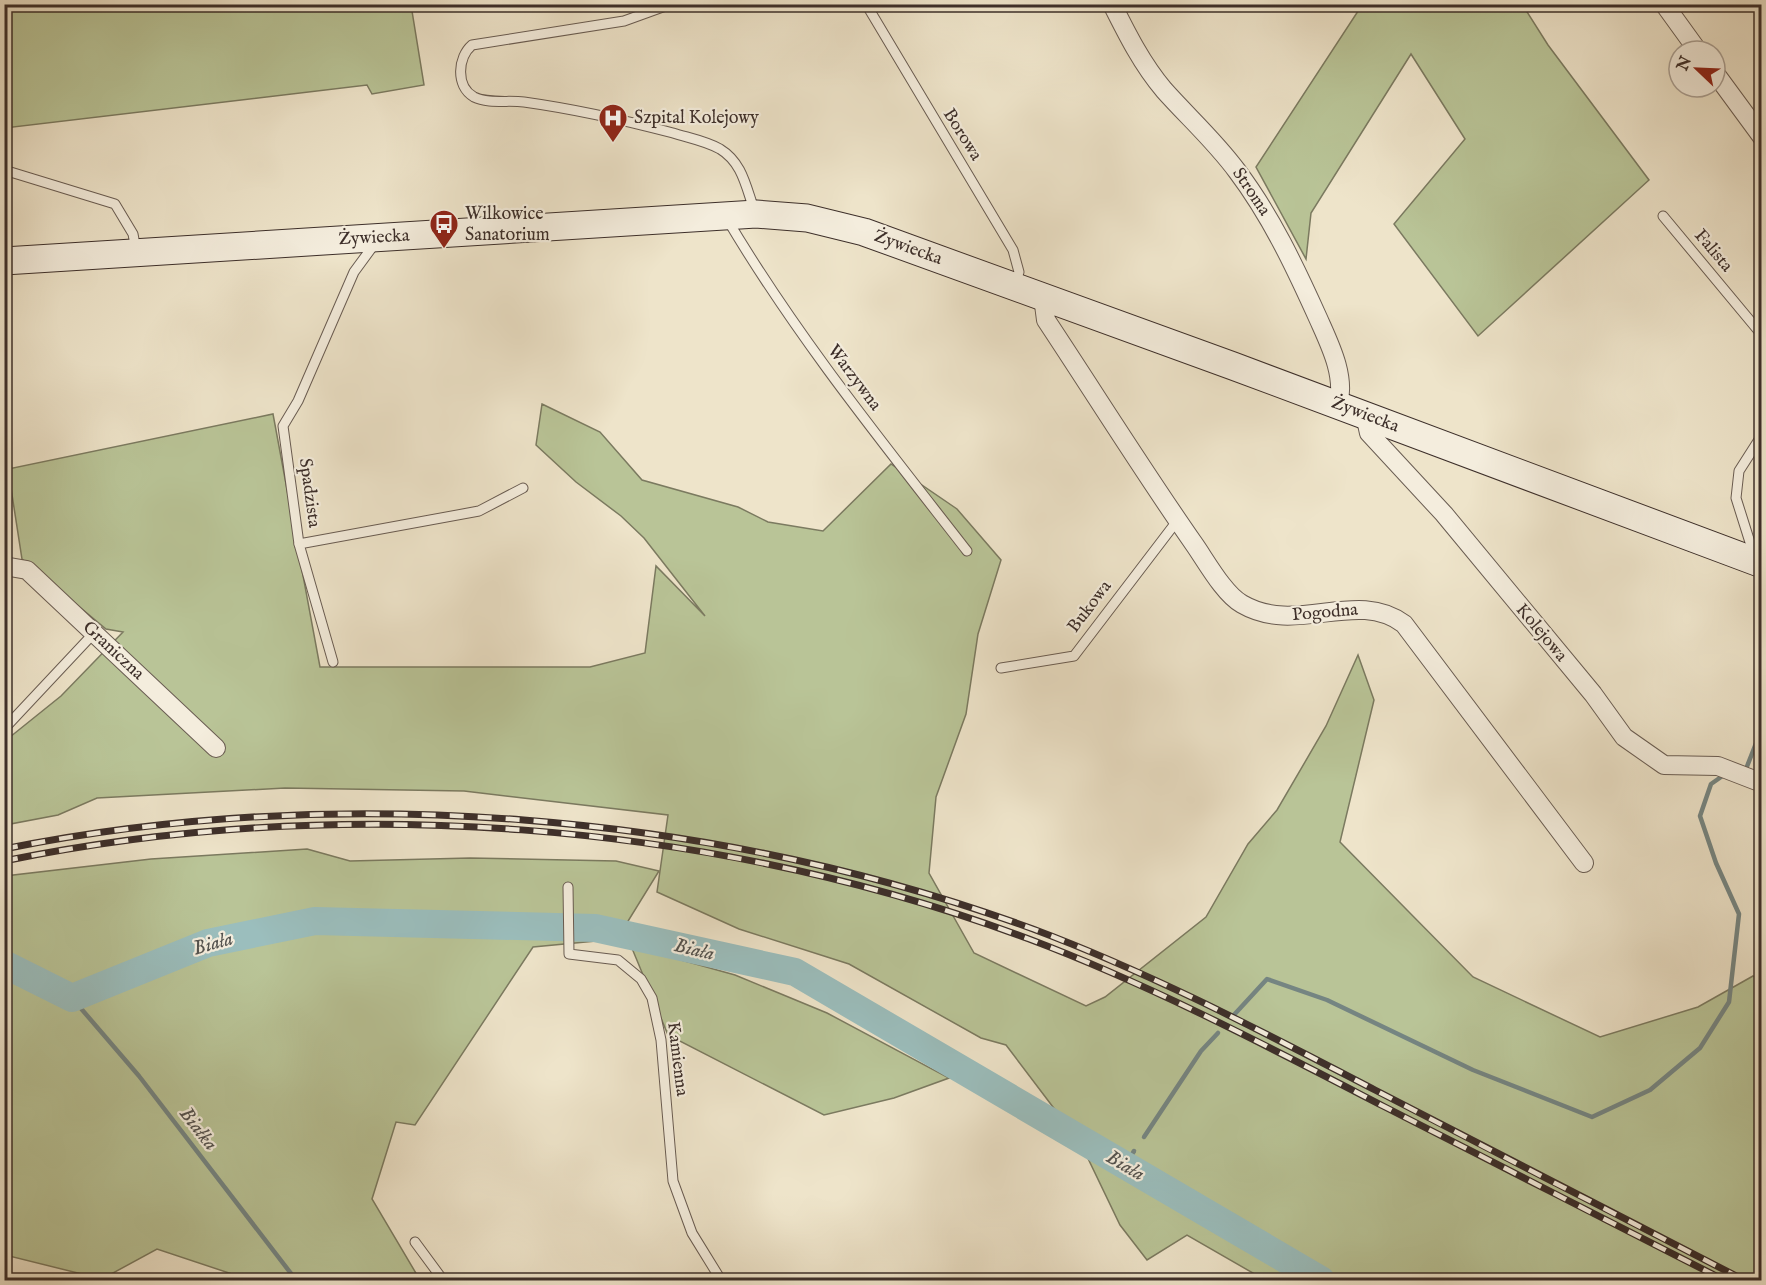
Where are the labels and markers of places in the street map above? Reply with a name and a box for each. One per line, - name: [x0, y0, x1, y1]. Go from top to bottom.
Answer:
- hospital icon: Szpital Kolejowy: [597, 102, 629, 144]
- place label: Szpital Kolejowy: [634, 107, 759, 130]
- place label: Wilkowice Sanatorium: [465, 203, 550, 247]
- bus stop icon: Wilkowice Sanatorium: [428, 208, 460, 250]

